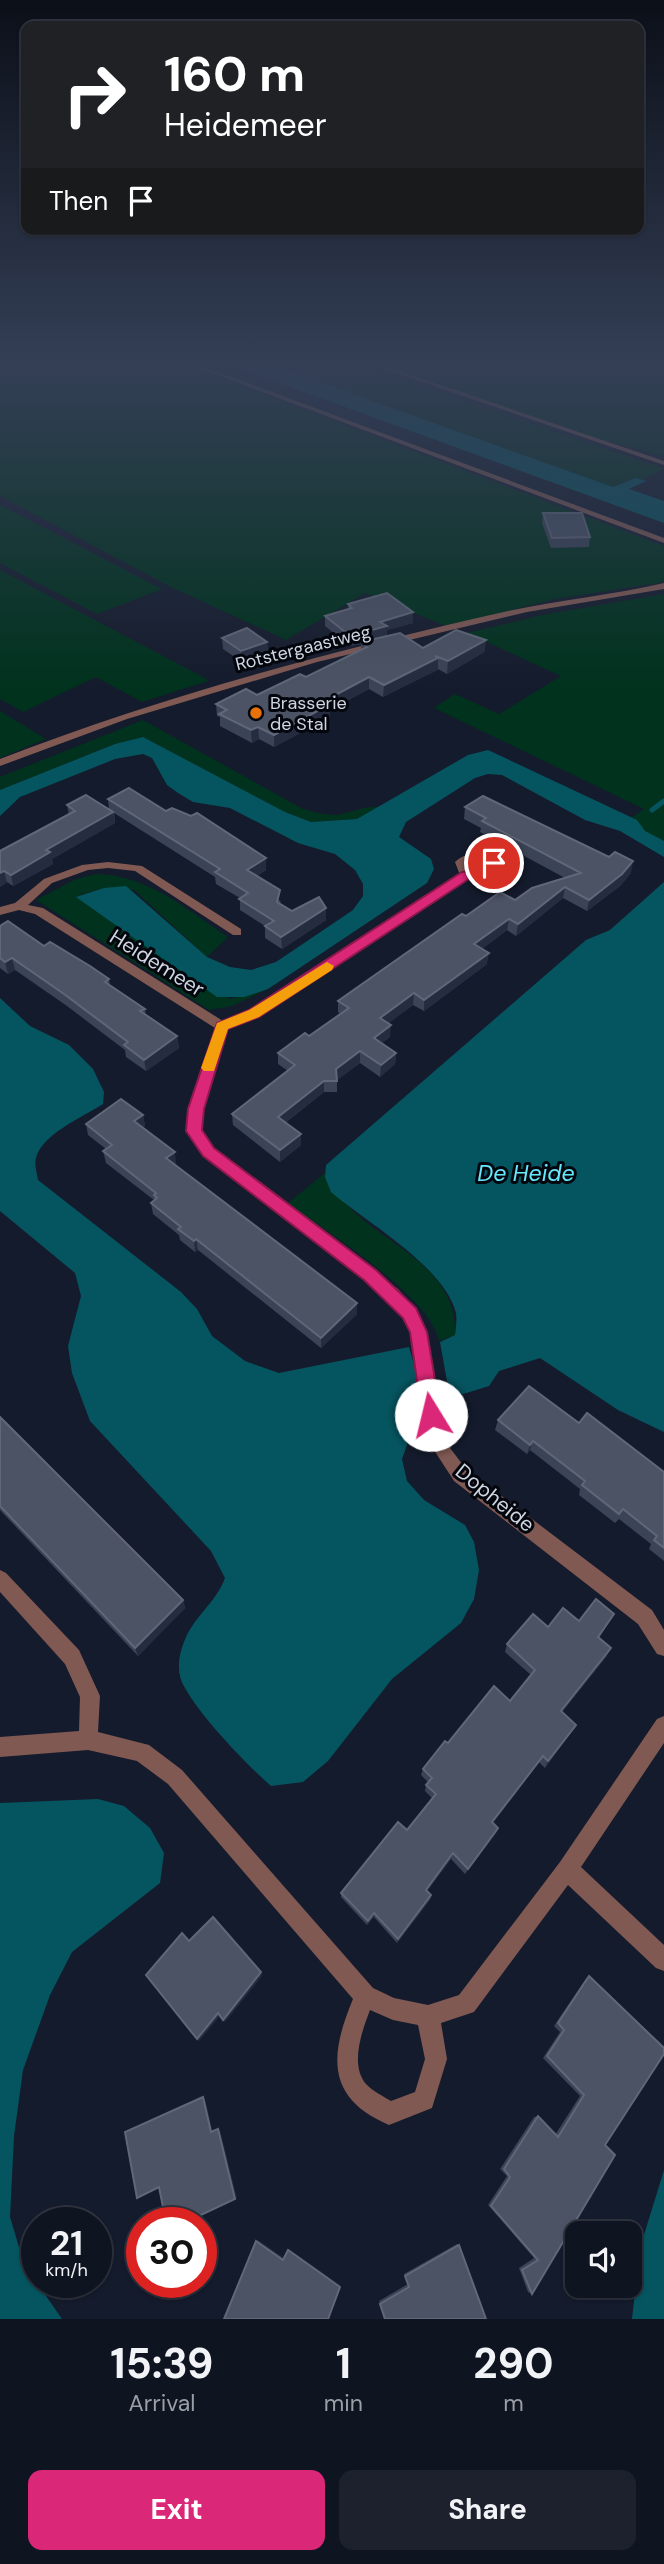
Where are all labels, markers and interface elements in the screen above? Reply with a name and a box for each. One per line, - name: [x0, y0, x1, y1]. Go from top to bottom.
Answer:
- text: 160 m: [164, 42, 305, 106]
- icon: right: [49, 49, 140, 140]
- text: Heidemeer: [164, 104, 327, 146]
- icon: arrive: [122, 182, 160, 220]
- text: Then: [49, 184, 108, 218]
- street label: Rotstergaastweg: [233, 620, 373, 676]
- place label: Brasserie de Stal: [270, 691, 347, 736]
- marker: Brasserie de Stal: [248, 705, 264, 721]
- pin: [464, 833, 524, 893]
- icon: arrive: [475, 844, 513, 882]
- street label: Heidemeer: [104, 923, 210, 1003]
- water label: De Heide: [477, 1158, 575, 1188]
- position arrow: [394, 1378, 468, 1452]
- street label: Dopheide: [450, 1457, 540, 1539]
- speed limit sign: 30: [126, 2207, 217, 2298]
- text: 21: [50, 2220, 83, 2266]
- map controls: [565, 2221, 642, 2298]
- button: sound: [565, 2221, 642, 2298]
- text: km/h: [45, 2258, 88, 2282]
- text: 15:39: [110, 2336, 213, 2391]
- text: 1: [336, 2336, 351, 2391]
- text: 290: [473, 2336, 554, 2391]
- text: Arrival: [128, 2388, 195, 2418]
- text: min: [324, 2388, 363, 2418]
- text: m: [503, 2388, 524, 2418]
- button: Exit: [28, 2470, 325, 2550]
- button: Share: [339, 2470, 636, 2550]

